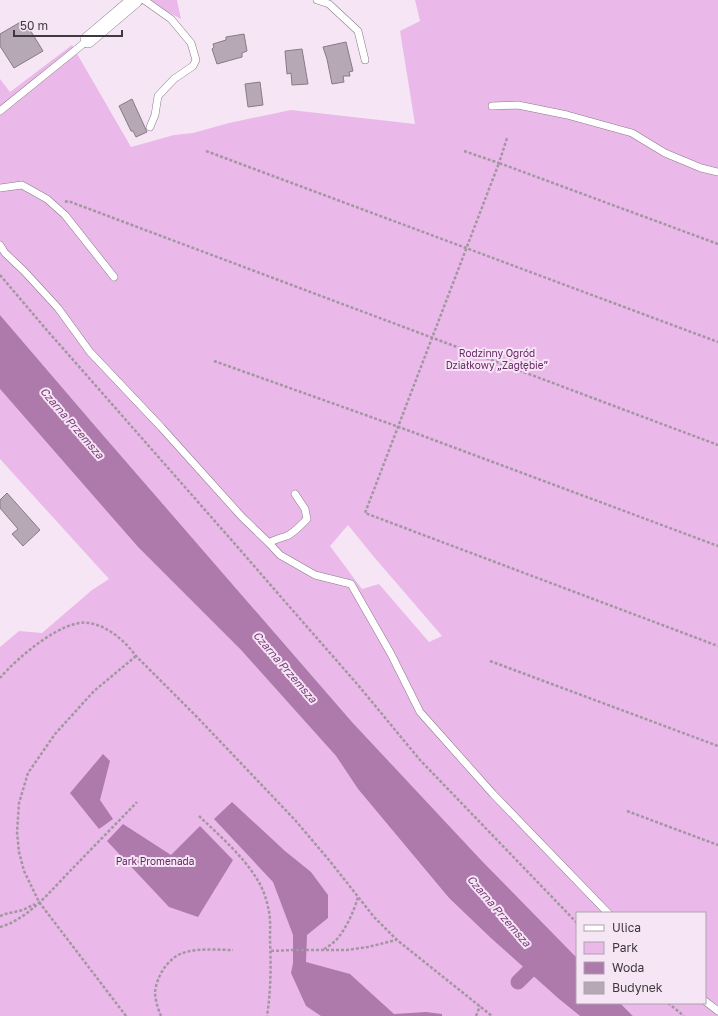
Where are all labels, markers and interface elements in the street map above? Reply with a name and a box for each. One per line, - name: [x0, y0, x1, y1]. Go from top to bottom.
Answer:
- scale bar: [14, 12, 122, 38]
- text: 50 m: [20, 18, 48, 33]
- park label: Rodzinny Ogród Działkowy „Zagłębie”: [446, 347, 548, 371]
- water label: Czarna Przemsza: [38, 384, 107, 462]
- water label: Czarna Przemsza: [251, 628, 320, 706]
- park label: Park Promenada: [116, 855, 194, 867]
- water label: Czarna Przemsza: [465, 872, 534, 950]
- legend: [576, 912, 706, 1004]
- text: Ulica: [612, 920, 641, 935]
- text: Park: [612, 940, 638, 955]
- text: Woda: [612, 960, 644, 975]
- text: Budynek: [612, 980, 663, 995]

